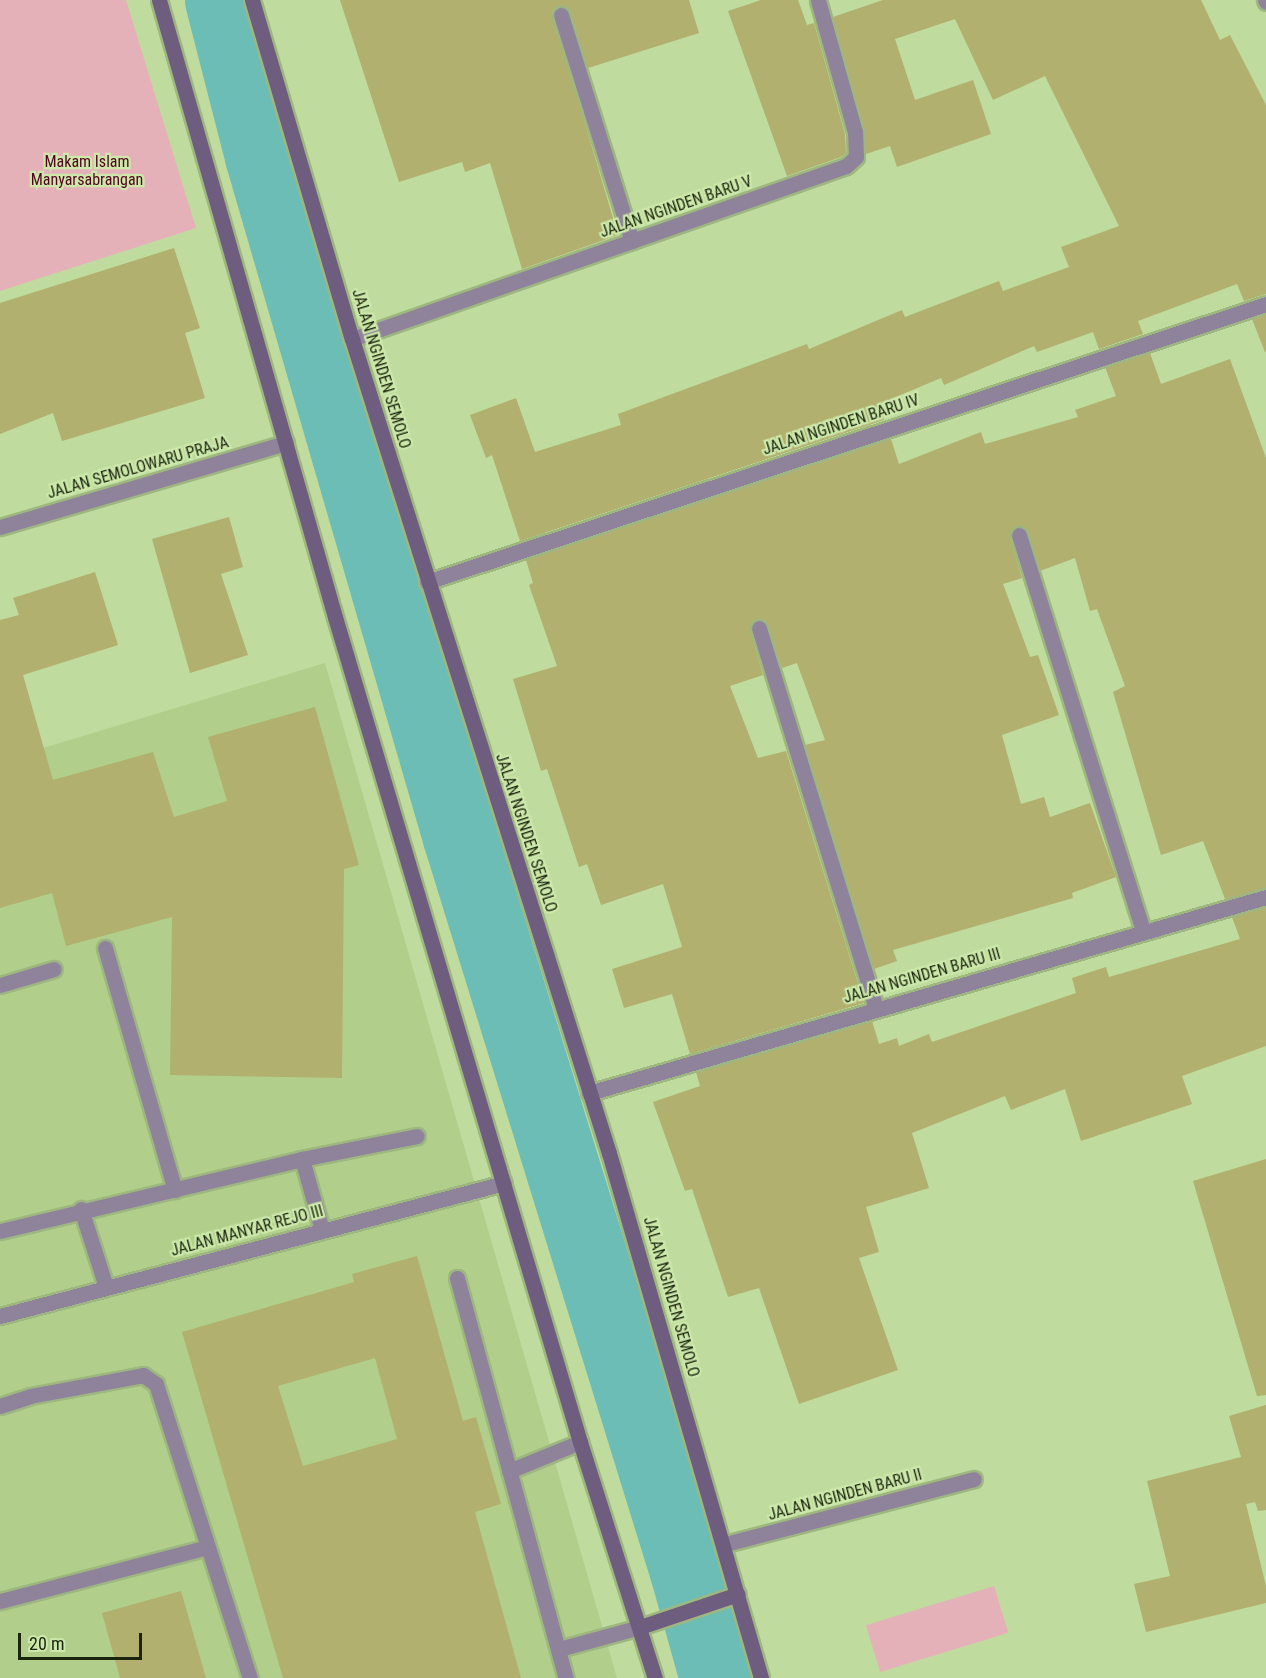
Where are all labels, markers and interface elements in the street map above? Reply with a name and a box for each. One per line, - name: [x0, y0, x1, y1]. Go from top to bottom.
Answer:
- park label: Makam Islam Manyarsabrangan: [31, 152, 143, 190]
- street label: JALAN NGINDEN BARU V: [598, 172, 754, 242]
- street label: JALAN NGINDEN SEMOLO: [348, 287, 414, 451]
- street label: JALAN NGINDEN BARU IV: [760, 391, 922, 459]
- street label: JALAN SEMOLOWARU PRAJA: [45, 433, 231, 503]
- street label: JALAN NGINDEN SEMOLO: [491, 751, 561, 915]
- street label: JALAN NGINDEN BARU III: [841, 944, 1003, 1008]
- street label: JALAN MANYAR REJO III: [169, 1201, 325, 1261]
- street label: JALAN NGINDEN SEMOLO: [639, 1215, 703, 1379]
- street label: JALAN NGINDEN BARU II: [766, 1465, 924, 1525]
- scale bar: [21, 1621, 146, 1659]
- text: 20 m: [29, 1633, 64, 1654]

